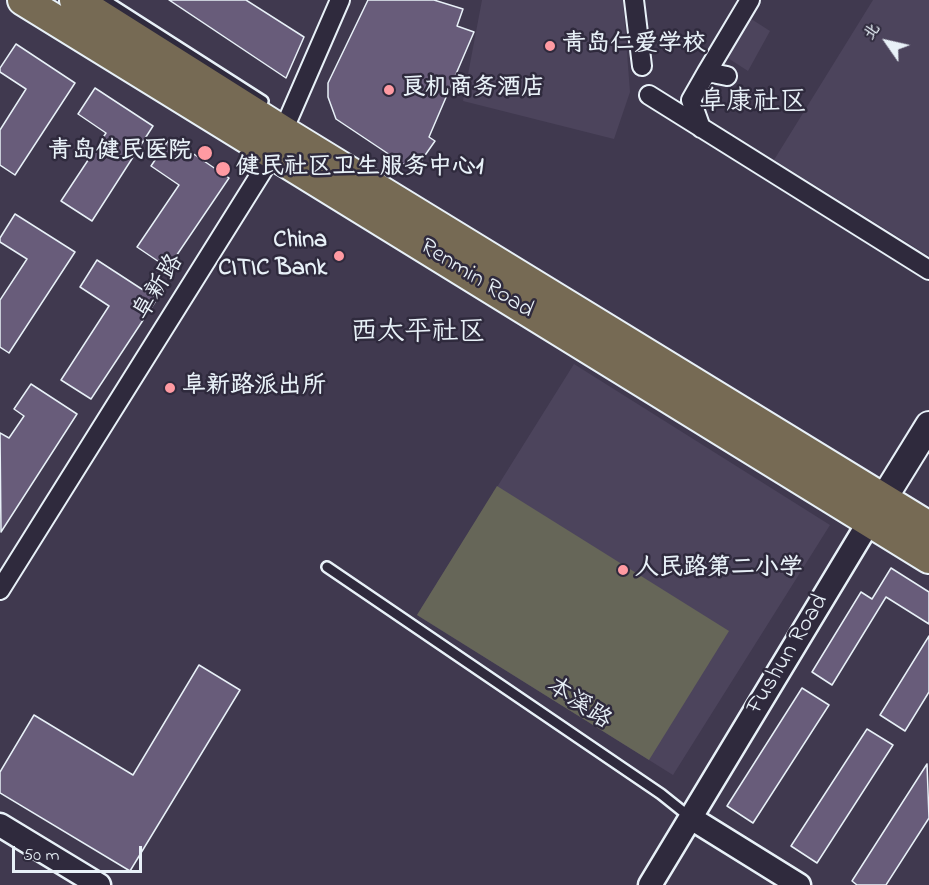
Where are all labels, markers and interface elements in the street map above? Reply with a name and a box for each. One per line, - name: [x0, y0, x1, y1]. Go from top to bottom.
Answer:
- north arrow: [857, 12, 917, 72]
- text: 北: [858, 19, 886, 45]
- place label: 青岛仁爱学校: [562, 32, 706, 60]
- marker: 青岛仁爱学校: [543, 39, 557, 53]
- place label: 良机商务酒店: [401, 76, 545, 104]
- marker: 良机商务酒店: [382, 83, 396, 97]
- district label: 阜康社区: [699, 89, 807, 121]
- place label: 青岛健民医院: [48, 139, 192, 167]
- marker: 青岛健民医院: [196, 144, 214, 162]
- place label: 健民社区卫生服务中心1: [236, 155, 484, 183]
- marker: 健民社区卫生服务中心1: [214, 160, 232, 178]
- place label: China CITIC Bank: [218, 228, 327, 284]
- street label: Renmin Road: [414, 234, 538, 326]
- marker: China CITIC Bank: [332, 249, 346, 263]
- street label: 阜新路: [129, 250, 191, 326]
- district label: 西太平社区: [351, 319, 485, 351]
- place label: 阜新路派出所: [182, 374, 326, 402]
- marker: 阜新路派出所: [163, 381, 177, 395]
- place label: 人民路第二小学: [635, 556, 803, 584]
- marker: 人民路第二小学: [616, 563, 630, 577]
- street label: Fushun Road: [742, 590, 836, 720]
- street label: 本溪路: [540, 673, 616, 737]
- scale bar: [15, 834, 146, 872]
- text: 50 m: [23, 843, 60, 869]

